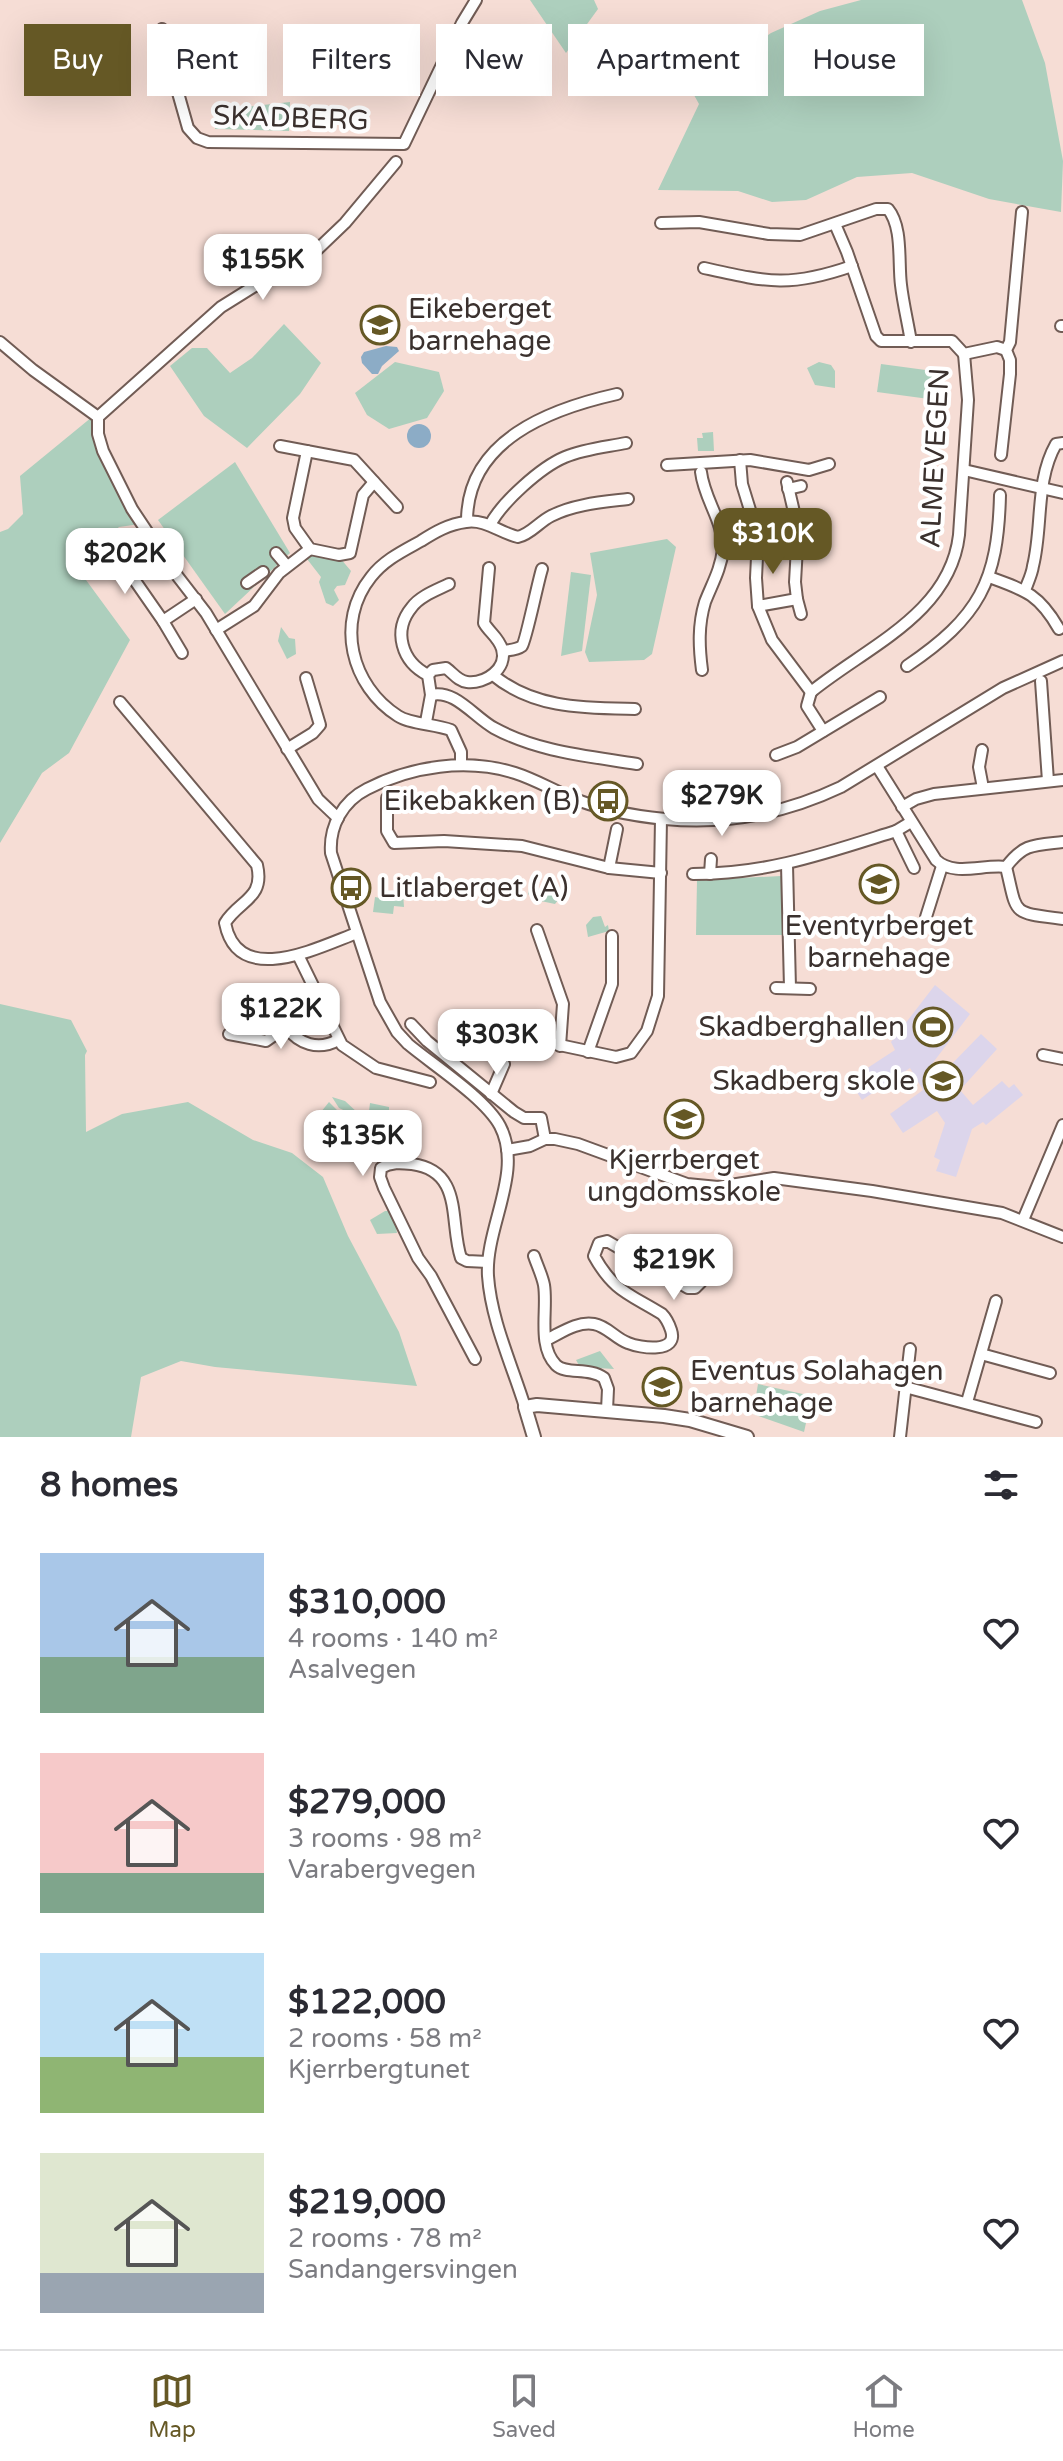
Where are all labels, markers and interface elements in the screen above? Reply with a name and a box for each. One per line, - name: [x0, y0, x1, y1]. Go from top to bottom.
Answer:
- chip: Buy: [24, 24, 131, 96]
- chip: Rent: [147, 24, 267, 96]
- chip: Filters: [283, 24, 420, 96]
- chip: New: [436, 24, 552, 96]
- chip: Apartment: [568, 24, 768, 96]
- chip: House: [784, 24, 924, 96]
- street label: SKADBERG: [213, 98, 369, 138]
- pin: $155K: [207, 234, 319, 302]
- text: $155K: [222, 244, 304, 275]
- place label: Eikeberget barnehage: [408, 292, 552, 358]
- school or university icon: Eikeberget barnehage: [359, 304, 401, 346]
- street label: ALMEVEGEN: [913, 367, 957, 549]
- pin: $310K: [717, 508, 829, 576]
- text: $310K: [732, 518, 814, 549]
- pin: $202K: [69, 528, 181, 596]
- text: $202K: [84, 538, 166, 569]
- pin: $279K: [666, 770, 778, 838]
- bus stop icon: Eikebakken (B): [587, 780, 629, 822]
- text: $279K: [681, 780, 763, 811]
- place label: Eikebakken (B): [384, 784, 580, 818]
- school or university icon: Eventyrberget barnehage: [858, 863, 900, 905]
- bus stop icon: Litlaberget (A): [330, 867, 372, 909]
- place label: Litlaberget (A): [379, 871, 568, 905]
- place label: Eventyrberget barnehage: [785, 909, 974, 975]
- pin: $122K: [225, 983, 337, 1051]
- text: $122K: [240, 993, 322, 1024]
- sports icon: Skadberghallen: [912, 1006, 954, 1048]
- pin: $303K: [441, 1009, 553, 1077]
- place label: Skadberghallen: [698, 1010, 905, 1044]
- text: $303K: [456, 1019, 538, 1050]
- school or university icon: Skadberg skole: [922, 1060, 964, 1102]
- place label: Skadberg skole: [713, 1064, 915, 1098]
- school or university icon: Kjerrberget ungdomsskole: [663, 1098, 705, 1140]
- pin: $135K: [307, 1110, 419, 1178]
- text: $135K: [322, 1120, 404, 1151]
- place label: Kjerrberget ungdomsskole: [587, 1143, 781, 1209]
- pin: $219K: [618, 1234, 730, 1302]
- text: $219K: [633, 1244, 715, 1275]
- place label: Eventus Solahagen barnehage: [690, 1354, 943, 1420]
- school or university icon: Eventus Solahagen barnehage: [641, 1366, 683, 1408]
- icon: filters: [979, 1463, 1023, 1507]
- text: 8 homes: [40, 1465, 178, 1506]
- text: $310,000: [288, 1582, 446, 1623]
- icon: home: [104, 1585, 200, 1681]
- icon: heart: [979, 1611, 1023, 1655]
- text: 4 rooms · 140 m²: [288, 1623, 498, 1654]
- text: Asalvegen: [288, 1654, 416, 1685]
- text: $279,000: [288, 1782, 446, 1823]
- icon: home: [104, 1785, 200, 1881]
- icon: heart: [979, 1811, 1023, 1855]
- text: 3 rooms · 98 m²: [288, 1823, 482, 1854]
- text: Varabergvegen: [288, 1854, 476, 1885]
- text: $122,000: [288, 1982, 446, 2023]
- icon: home: [104, 1985, 200, 2081]
- icon: heart: [979, 2011, 1023, 2055]
- text: 2 rooms · 58 m²: [288, 2023, 482, 2054]
- text: Kjerrbergtunet: [288, 2054, 470, 2085]
- text: $219,000: [288, 2182, 446, 2223]
- icon: home: [104, 2185, 200, 2281]
- icon: heart: [979, 2211, 1023, 2255]
- text: 2 rooms · 78 m²: [288, 2223, 482, 2254]
- text: Sandangersvingen: [288, 2254, 518, 2285]
- tab: Map: [148, 2369, 196, 2443]
- tab: Saved: [492, 2369, 556, 2443]
- tab: Home: [852, 2369, 915, 2443]

